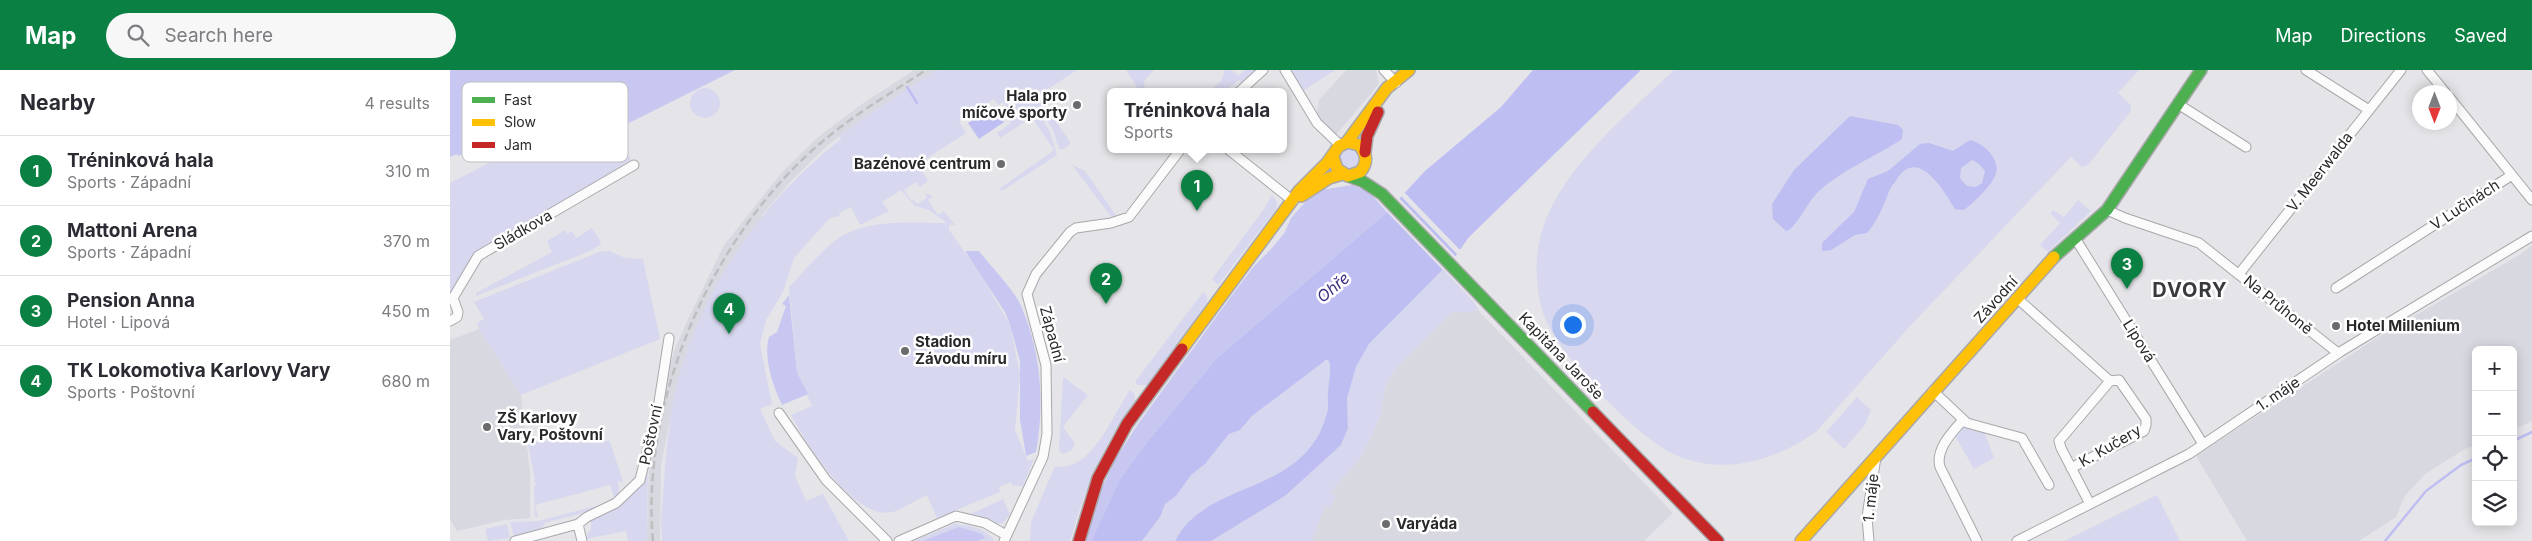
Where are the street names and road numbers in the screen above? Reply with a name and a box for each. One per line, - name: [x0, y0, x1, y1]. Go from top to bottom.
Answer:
- street label: V. Meerwalda: [2283, 128, 2357, 215]
- street label: V Lučinách: [2426, 175, 2503, 234]
- street label: Sládkova: [490, 205, 555, 254]
- street label: Na Průhoně: [2240, 271, 2317, 338]
- street label: Závodní: [1970, 272, 2022, 327]
- street label: Západní: [1036, 304, 1069, 364]
- street label: Kapitána Jaroše: [1515, 308, 1608, 403]
- street label: Lipová: [2119, 316, 2160, 366]
- street label: 1. máje: [2252, 372, 2303, 415]
- street label: Poštovní: [635, 403, 666, 467]
- street label: K. Kučery: [2075, 420, 2145, 471]
- street label: 1. máje: [1859, 473, 1882, 523]

